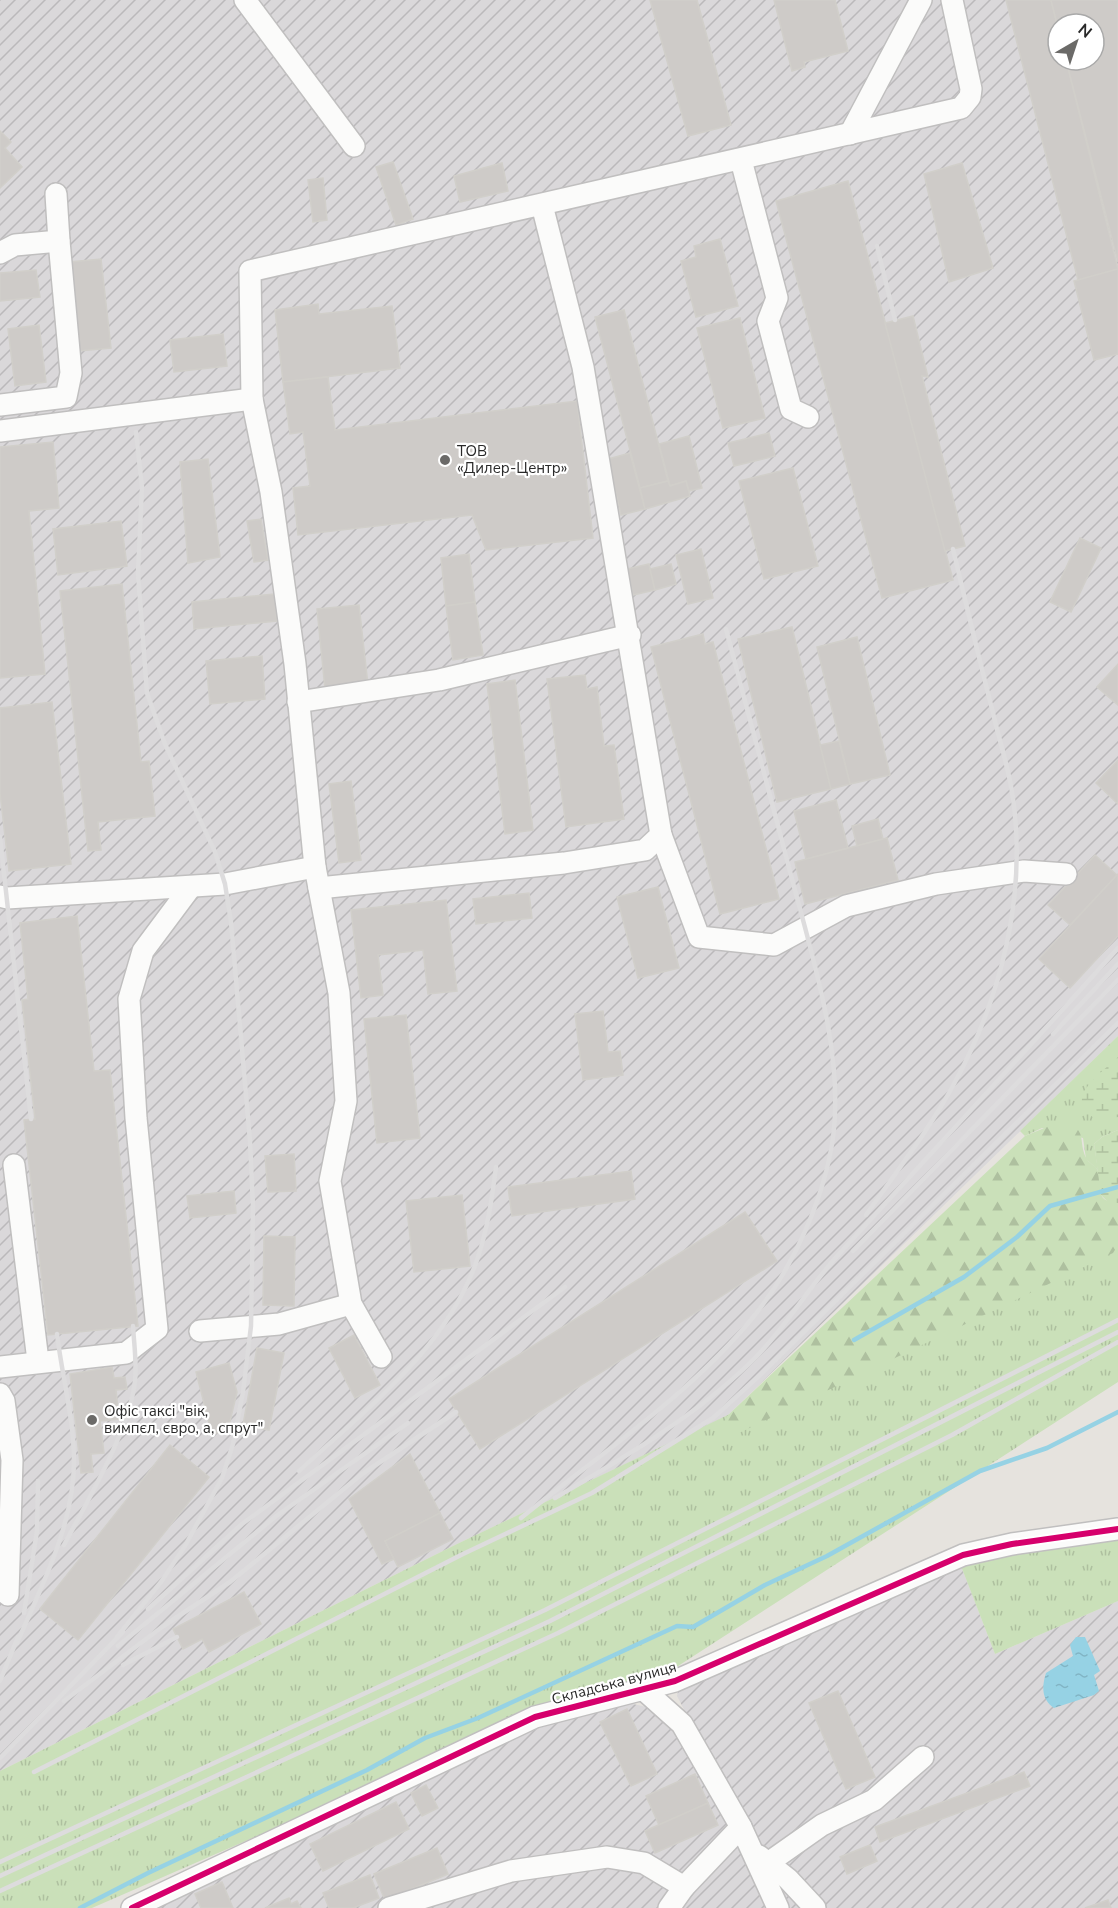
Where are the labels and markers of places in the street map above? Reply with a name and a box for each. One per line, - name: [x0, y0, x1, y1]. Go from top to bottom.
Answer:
- place label: ТОВ «Дилер-Центр»: [457, 441, 567, 478]
- marker: ТОВ «Дилер-Центр»: [438, 453, 452, 467]
- place label: Офіс таксі "вік, вимпєл, євро, а, спрут": [104, 1401, 263, 1438]
- marker: Офіс таксі "вік, вимпєл, євро, а, спрут": [85, 1413, 99, 1427]

